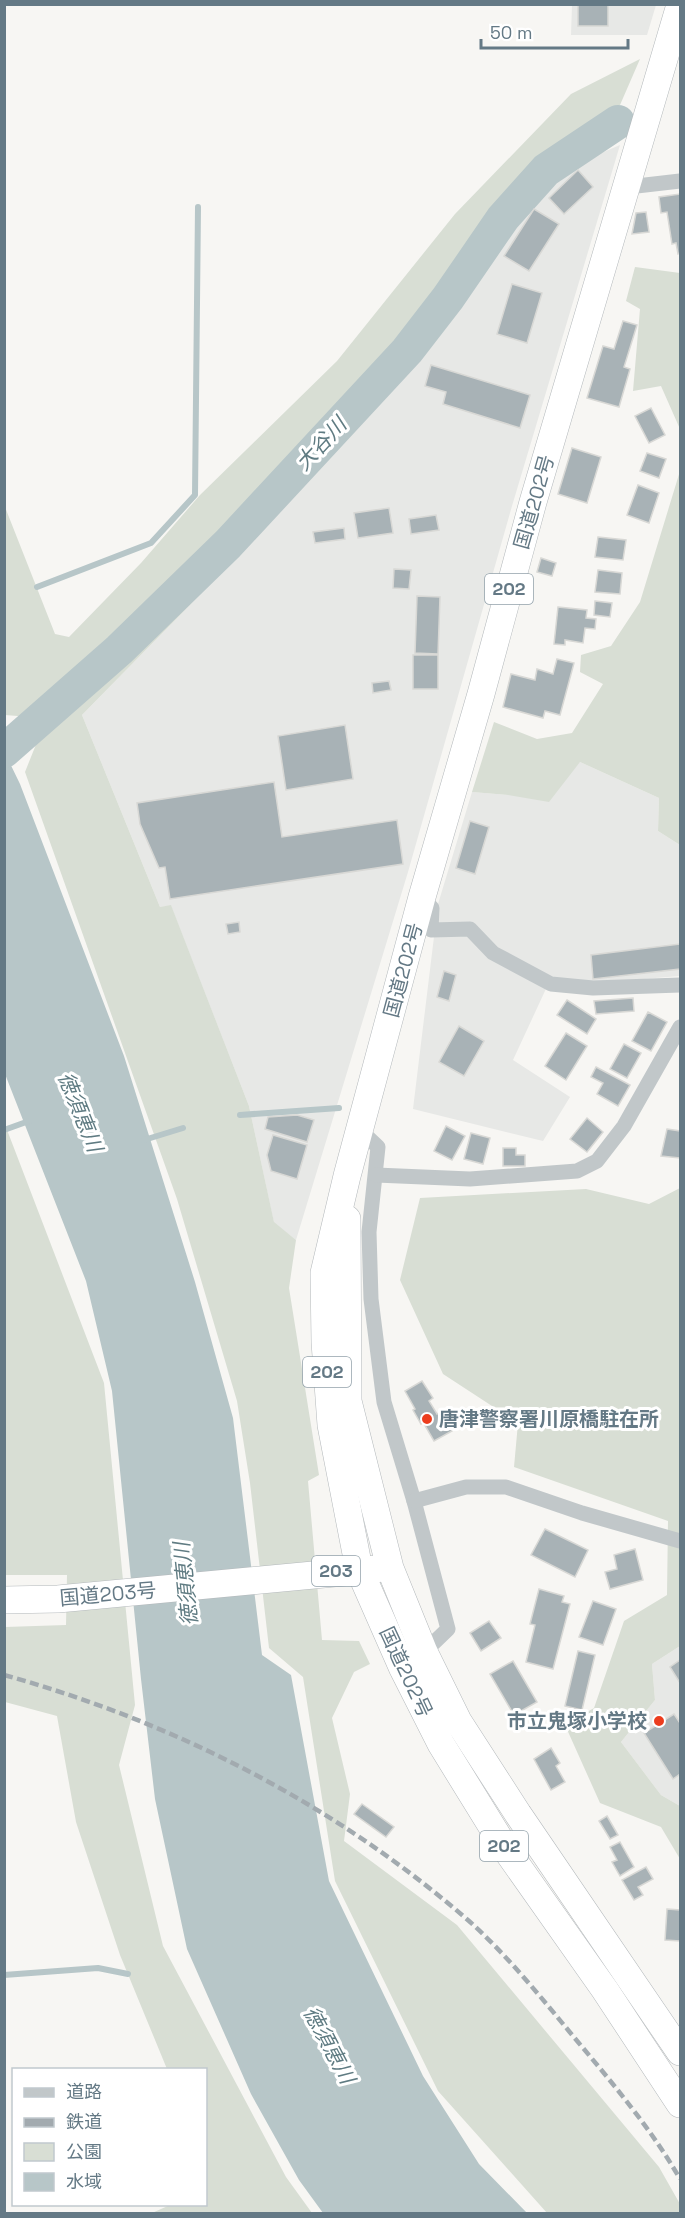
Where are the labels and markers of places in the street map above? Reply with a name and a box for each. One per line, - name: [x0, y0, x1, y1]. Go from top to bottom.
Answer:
- place label: 唐津警察署川原橋駐在所: [439, 1406, 659, 1432]
- marker: 唐津警察署川原橋駐在所: [420, 1412, 434, 1426]
- place label: 市立鬼塚小学校: [507, 1708, 647, 1734]
- marker: 市立鬼塚小学校: [652, 1714, 666, 1728]

